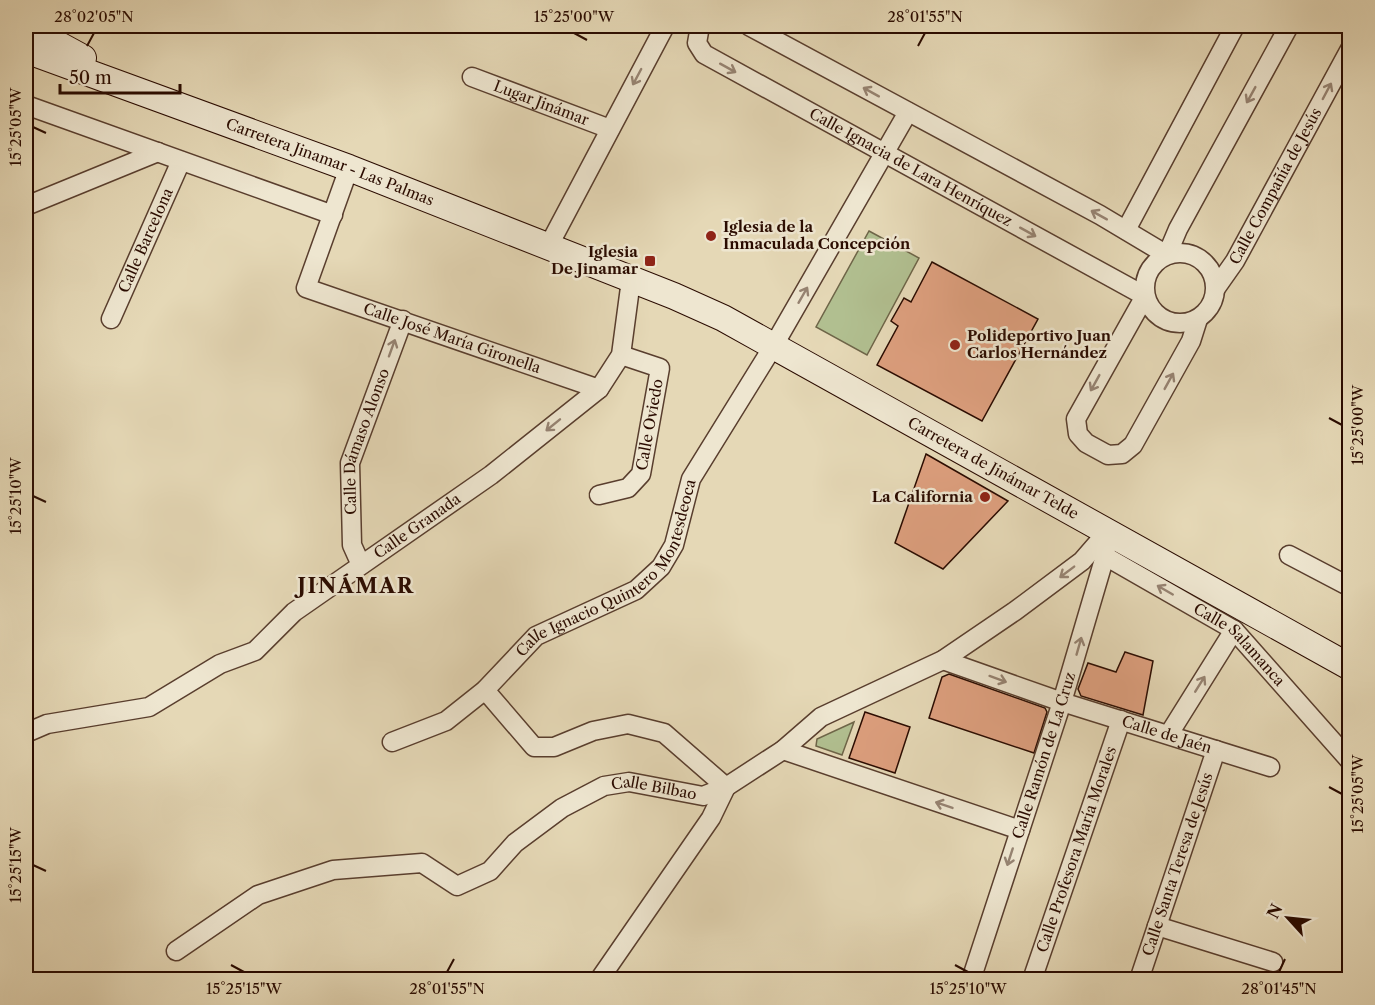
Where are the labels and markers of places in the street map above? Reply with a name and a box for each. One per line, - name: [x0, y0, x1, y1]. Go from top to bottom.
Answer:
- place label: Iglesia de la Inmaculada Concepción: [723, 217, 911, 253]
- marker: Iglesia de la Inmaculada Concepción: [704, 229, 718, 243]
- place label: Iglesia De Jinamar: [551, 242, 639, 278]
- marker: Iglesia De Jinamar: [643, 254, 657, 268]
- place label: Polideportivo Juan Carlos Hernández: [967, 326, 1112, 362]
- marker: Polideportivo Juan Carlos Hernández: [948, 338, 962, 352]
- place label: La California: [872, 487, 973, 506]
- marker: La California: [978, 490, 992, 504]

